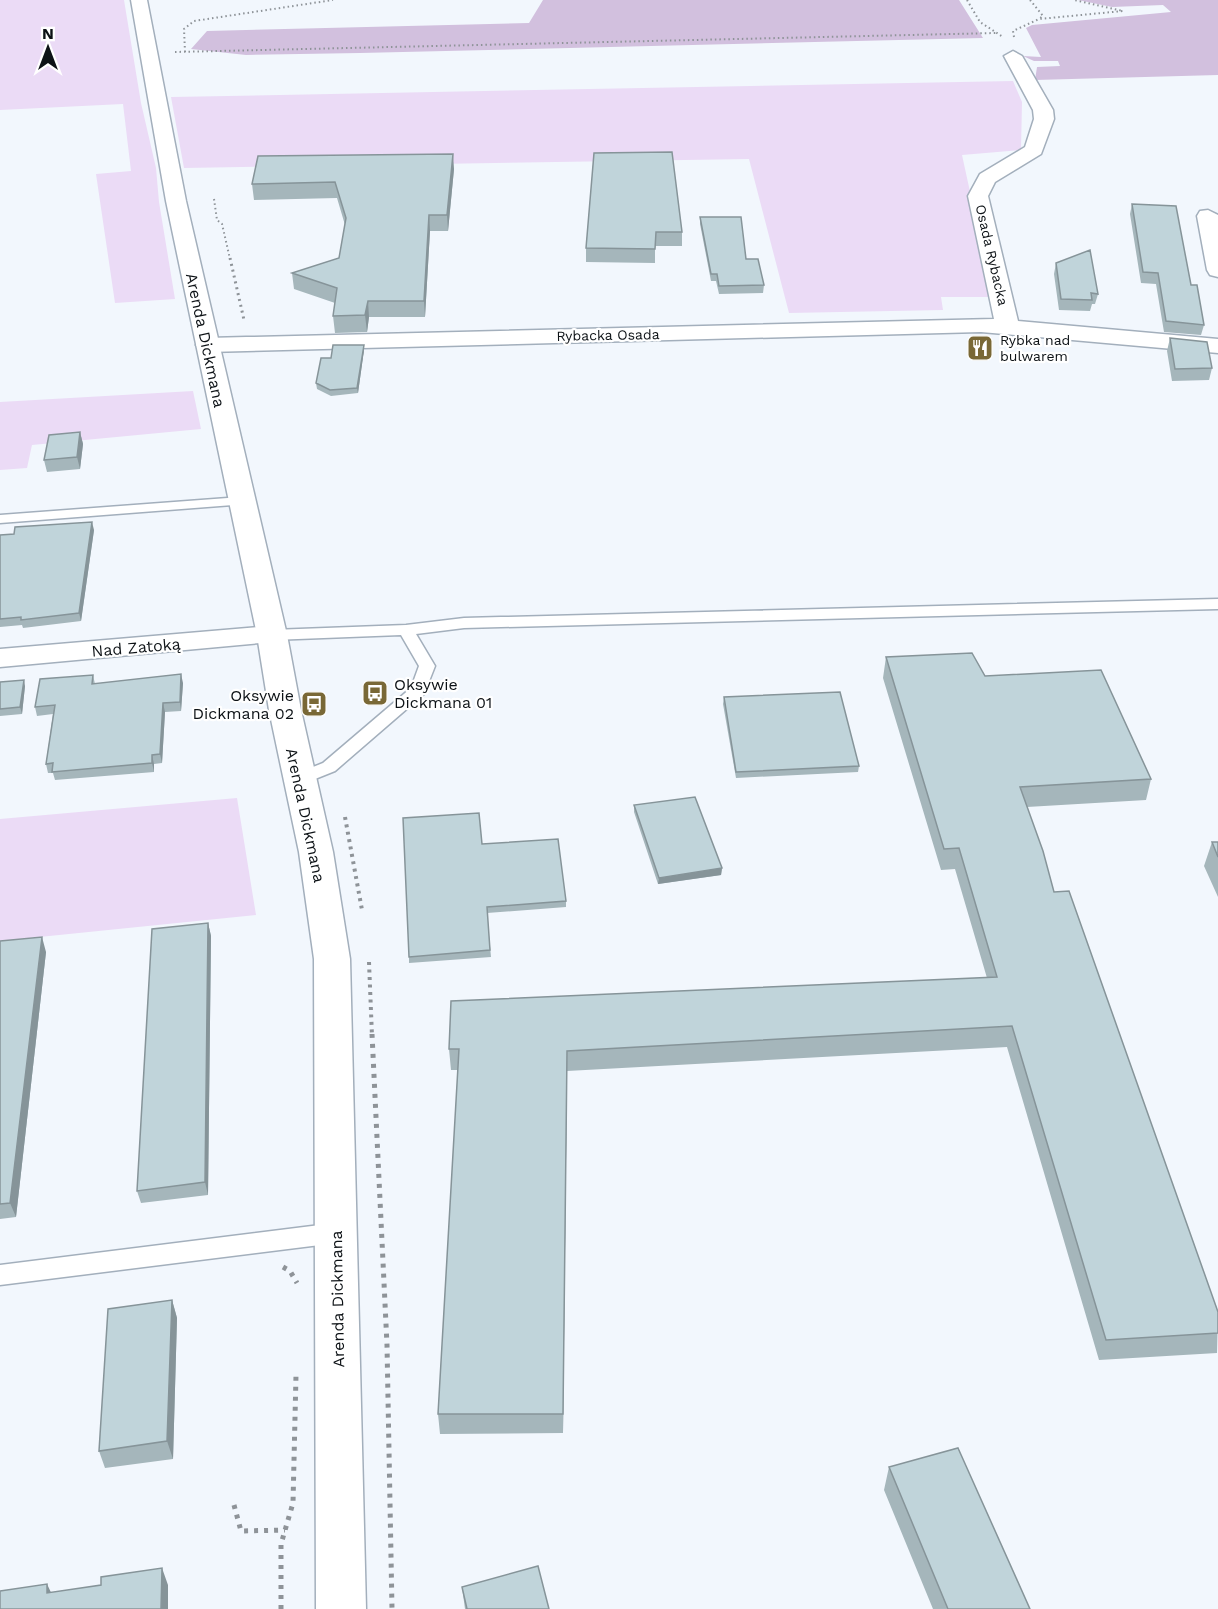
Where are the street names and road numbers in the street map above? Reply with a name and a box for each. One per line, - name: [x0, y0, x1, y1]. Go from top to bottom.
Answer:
- street label: Osada Rybacka: [973, 203, 1011, 307]
- street label: Arenda Dickmana: [182, 271, 229, 409]
- street label: Rybacka Osada: [556, 326, 660, 344]
- street label: Nad Zatoką: [91, 634, 181, 661]
- street label: Arenda Dickmana: [282, 746, 329, 884]
- street label: Arenda Dickmana: [327, 1230, 348, 1368]

